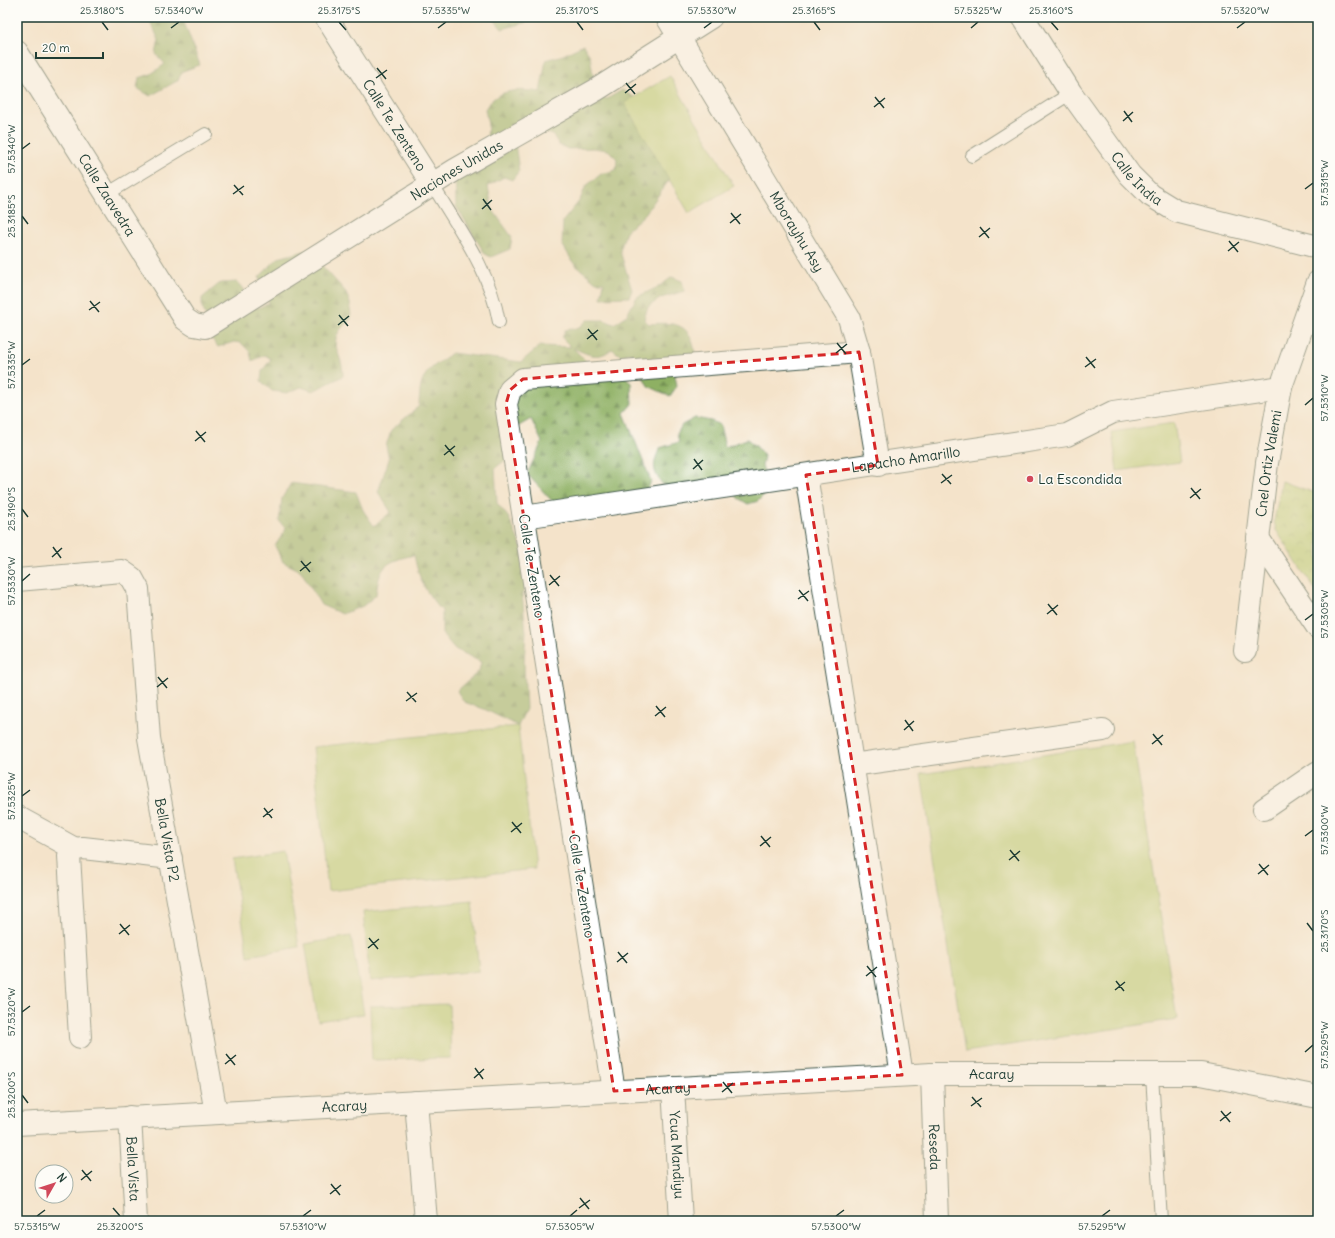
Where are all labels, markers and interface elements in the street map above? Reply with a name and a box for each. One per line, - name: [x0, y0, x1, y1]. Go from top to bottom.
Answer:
- text: 25.3180°S: [80, 4, 124, 17]
- text: 57.5340°W: [155, 4, 203, 17]
- text: 25.3175°S: [318, 4, 361, 17]
- text: 57.5335°W: [422, 4, 470, 17]
- text: 25.3170°S: [555, 4, 599, 17]
- text: 57.5330°W: [688, 4, 736, 17]
- text: 25.3165°S: [792, 4, 836, 17]
- text: 57.5325°W: [954, 4, 1002, 17]
- text: 25.3160°S: [1029, 4, 1073, 17]
- text: 57.5320°W: [1221, 4, 1269, 17]
- scale bar: [36, 34, 103, 60]
- text: 20 m: [42, 40, 70, 55]
- street label: Calle Te. Zenteno: [359, 76, 431, 175]
- text: 57.5340°W: [5, 125, 18, 173]
- street label: Naciones Unidas: [407, 136, 506, 205]
- street label: Calle India: [1107, 148, 1166, 209]
- street label: Calle Zaavedra: [74, 150, 140, 240]
- text: 57.5315°W: [1318, 160, 1331, 206]
- street label: Mborayhu Asy: [766, 188, 828, 275]
- text: 25.3185°S: [5, 194, 18, 238]
- text: 57.5335°W: [5, 341, 18, 389]
- text: 57.5310°W: [1318, 374, 1331, 422]
- street label: Cnel Ortiz Valemi: [1252, 409, 1286, 518]
- street label: Lapacho Amarillo: [850, 442, 962, 476]
- place label: La Escondida: [1038, 470, 1122, 488]
- marker: La Escondida: [1025, 474, 1035, 484]
- text: 25.3190°S: [5, 487, 18, 531]
- street label: Calle Te. Zenteno: [515, 513, 549, 620]
- text: 57.5330°W: [5, 557, 18, 605]
- text: 57.5305°W: [1318, 590, 1331, 638]
- text: 57.5325°W: [5, 772, 18, 820]
- street label: Bella Vista P2: [151, 797, 184, 883]
- text: 57.5300°W: [1318, 805, 1331, 855]
- street label: Calle Te. Zenteno: [565, 833, 599, 940]
- text: 25.3170°S: [1318, 909, 1331, 953]
- text: 57.5320°W: [5, 988, 18, 1036]
- text: 57.5295°W: [1318, 1021, 1331, 1069]
- street label: Acaray: [969, 1065, 1014, 1083]
- text: 25.3200°S: [5, 1071, 18, 1118]
- street label: Acaray: [645, 1078, 691, 1099]
- street label: Acaray: [321, 1096, 368, 1116]
- street label: Ycua Mandiyu: [665, 1110, 689, 1200]
- street label: Reseda: [925, 1124, 944, 1170]
- street label: Bella Vista: [122, 1136, 144, 1202]
- north arrow: [34, 1164, 74, 1204]
- text: N: [54, 1170, 70, 1185]
- text: 57.5315°W: [14, 1220, 60, 1233]
- text: 25.3200°S: [97, 1220, 144, 1233]
- text: 57.5310°W: [279, 1220, 327, 1233]
- text: 57.5305°W: [546, 1220, 594, 1233]
- text: 57.5300°W: [811, 1220, 861, 1233]
- text: 57.5295°W: [1078, 1220, 1126, 1233]

